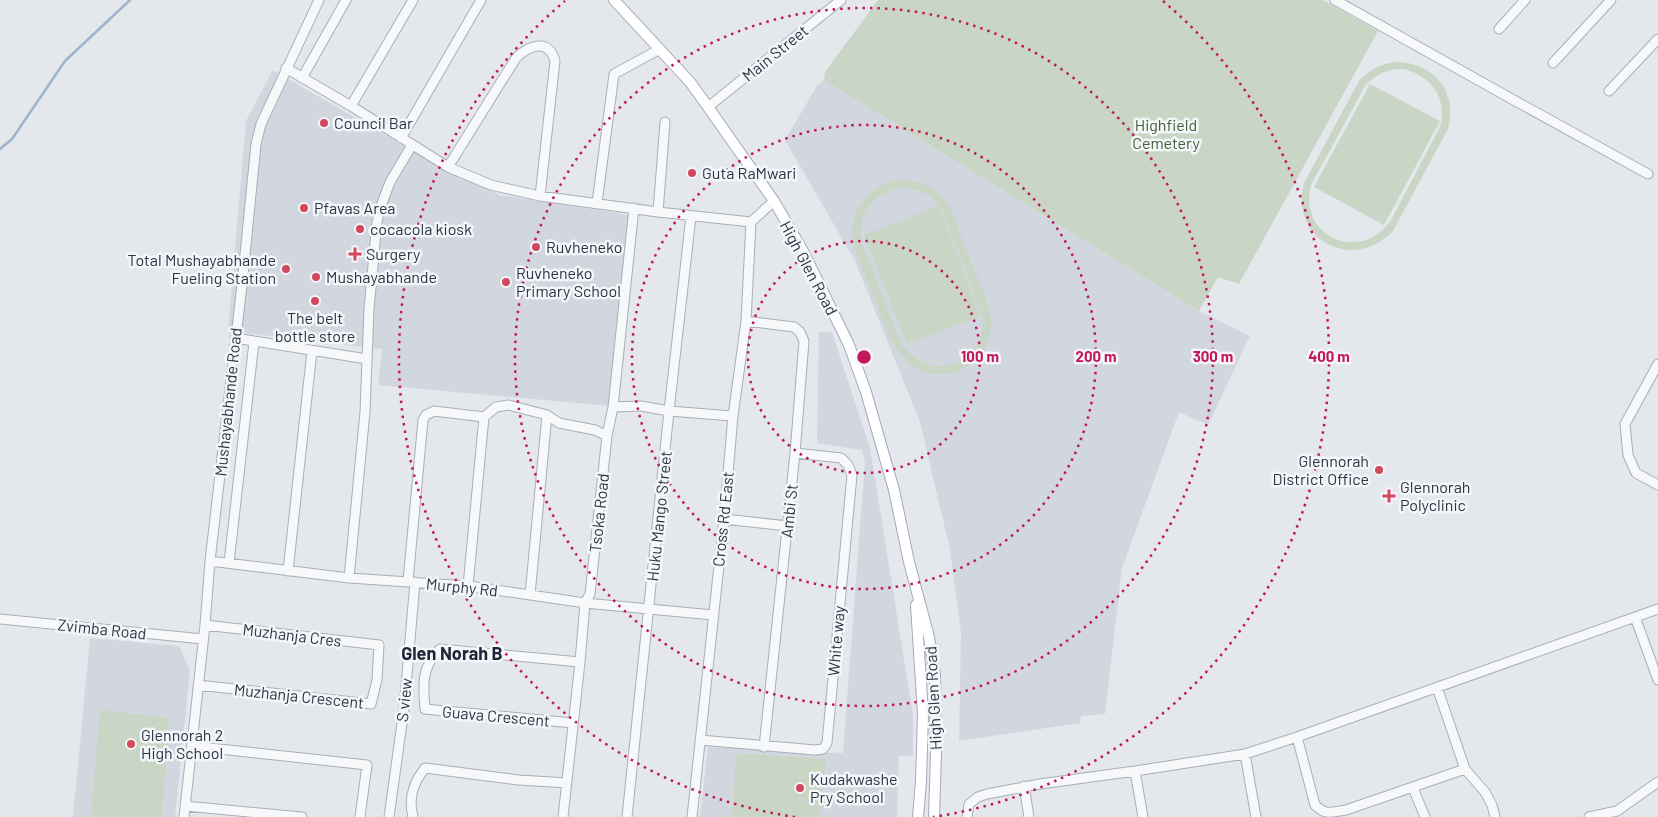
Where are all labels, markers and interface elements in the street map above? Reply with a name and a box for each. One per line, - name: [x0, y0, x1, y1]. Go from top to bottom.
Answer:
- street label: Main Street: [738, 20, 811, 85]
- place label: Council Bar: [334, 113, 413, 132]
- park label: Highfield Cemetery: [1132, 115, 1200, 152]
- marker: Council Bar: [318, 117, 330, 129]
- place label: Guta RaMwari: [702, 163, 796, 182]
- marker: Guta RaMwari: [686, 167, 698, 179]
- place label: Pfavas Area: [314, 198, 396, 217]
- marker: Pfavas Area: [298, 202, 310, 214]
- street label: High Glen Road: [777, 217, 842, 318]
- place label: cocacola kiosk: [370, 219, 472, 238]
- marker: cocacola kiosk: [354, 223, 366, 235]
- place label: Ruvheneko: [546, 237, 622, 256]
- marker: Ruvheneko: [530, 241, 542, 253]
- place label: Surgery: [366, 244, 421, 263]
- marker: Surgery: [348, 247, 362, 261]
- place label: Total Mushayabhande Fueling Station: [127, 250, 276, 287]
- marker: Total Mushayabhande Fueling Station: [280, 263, 292, 275]
- place label: Ruvheneko Primary School: [516, 263, 621, 300]
- place label: Mushayabhande: [326, 267, 437, 286]
- marker: Mushayabhande: [310, 271, 322, 283]
- marker: Ruvheneko Primary School: [500, 276, 512, 288]
- marker: The belt bottle store: [309, 295, 321, 307]
- place label: The belt bottle store: [275, 308, 355, 345]
- street label: Mushayabhande Road: [210, 327, 245, 477]
- text: 100 m: [961, 347, 999, 365]
- text: 200 m: [1075, 347, 1117, 365]
- text: 300 m: [1193, 347, 1233, 365]
- text: 400 m: [1308, 347, 1350, 365]
- centre of rings: [855, 348, 873, 366]
- street label: Huku Mango Street: [642, 450, 675, 582]
- place label: Glennorah District Office: [1273, 451, 1369, 488]
- marker: Glennorah District Office: [1373, 464, 1385, 476]
- street label: Cross Rd East: [708, 470, 737, 567]
- street label: Tsoka Road: [585, 472, 612, 553]
- place label: Glennorah Polyclinic: [1400, 477, 1470, 514]
- street label: Ambi St: [776, 483, 801, 539]
- marker: Glennorah Polyclinic: [1382, 489, 1396, 503]
- street label: Murphy Rd: [425, 573, 499, 600]
- street label: White way: [823, 604, 848, 677]
- street label: Zvimba Road: [57, 614, 147, 643]
- street label: Muzhanja Cres: [242, 619, 343, 650]
- district label: Glen Norah B: [401, 642, 503, 664]
- street label: High Glen Road: [920, 646, 945, 751]
- street label: S view: [392, 677, 415, 723]
- street label: Muzhanja Crescent: [233, 679, 365, 712]
- street label: Guava Crescent: [441, 701, 551, 730]
- place label: Glennorah 2 High School: [141, 725, 223, 762]
- marker: Glennorah 2 High School: [125, 738, 137, 750]
- place label: Kudakwashe Pry School: [810, 769, 898, 806]
- marker: Kudakwashe Pry School: [794, 782, 806, 794]

